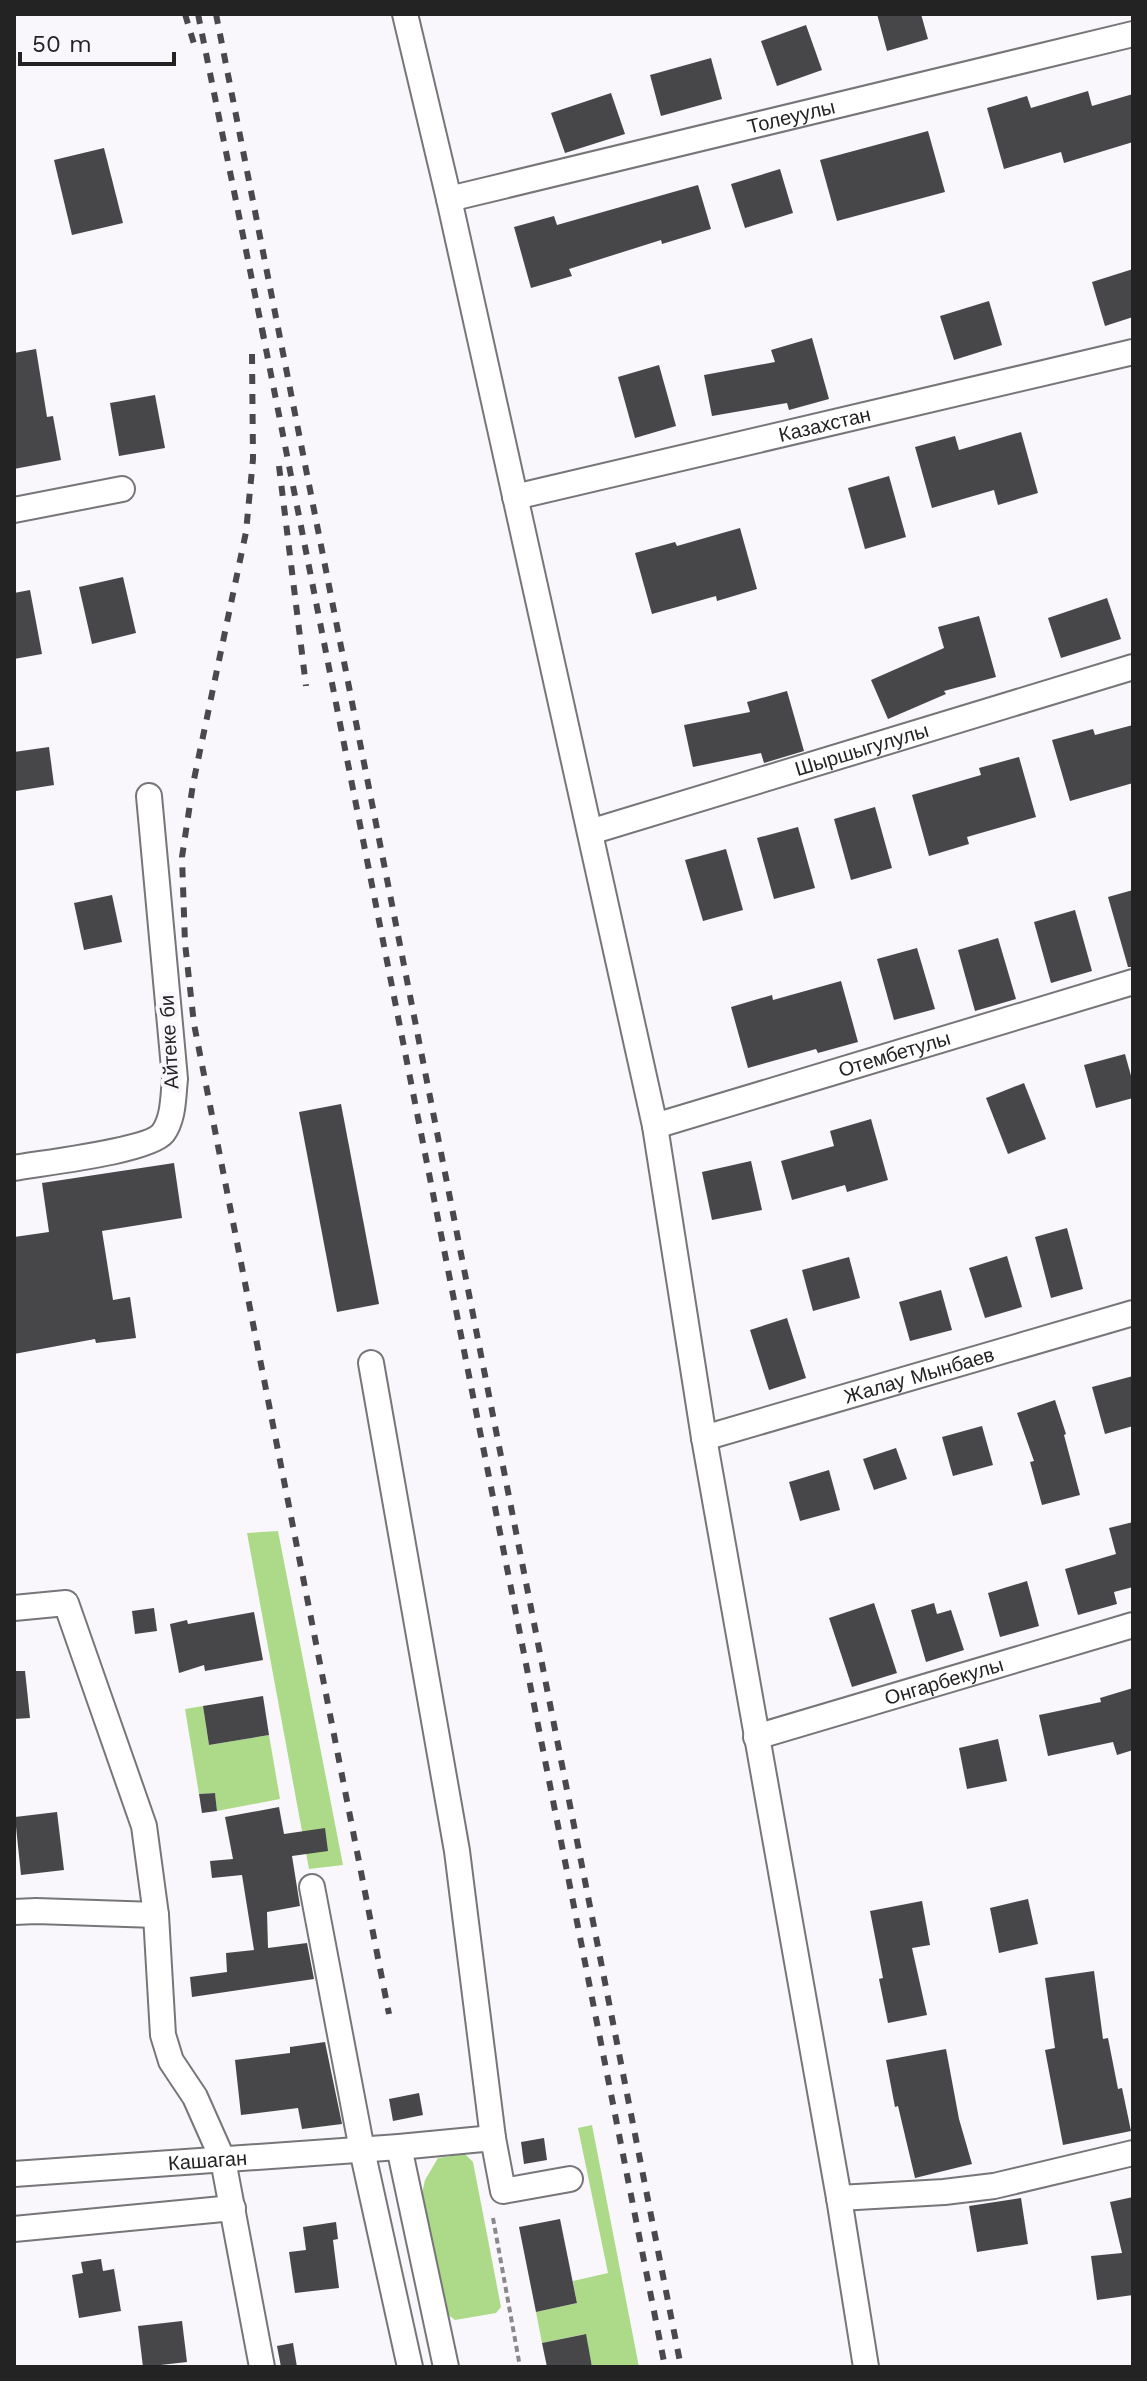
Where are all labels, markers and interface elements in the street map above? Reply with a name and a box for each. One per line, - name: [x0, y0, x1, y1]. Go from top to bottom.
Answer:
- scale bar: [20, 16, 174, 66]
- text: 50 m: [32, 30, 92, 58]
- street label: Толеуулы: [745, 94, 838, 139]
- street label: Казахстан: [776, 402, 873, 447]
- street label: Шыршыгулулы: [792, 718, 931, 781]
- street label: Айтеке би: [155, 994, 183, 1090]
- street label: Отембетулы: [835, 1026, 953, 1082]
- street label: Жалау Мынбаев: [841, 1342, 997, 1409]
- street label: Онгарбекулы: [882, 1652, 1006, 1710]
- street label: Кашаган: [167, 2146, 248, 2175]

